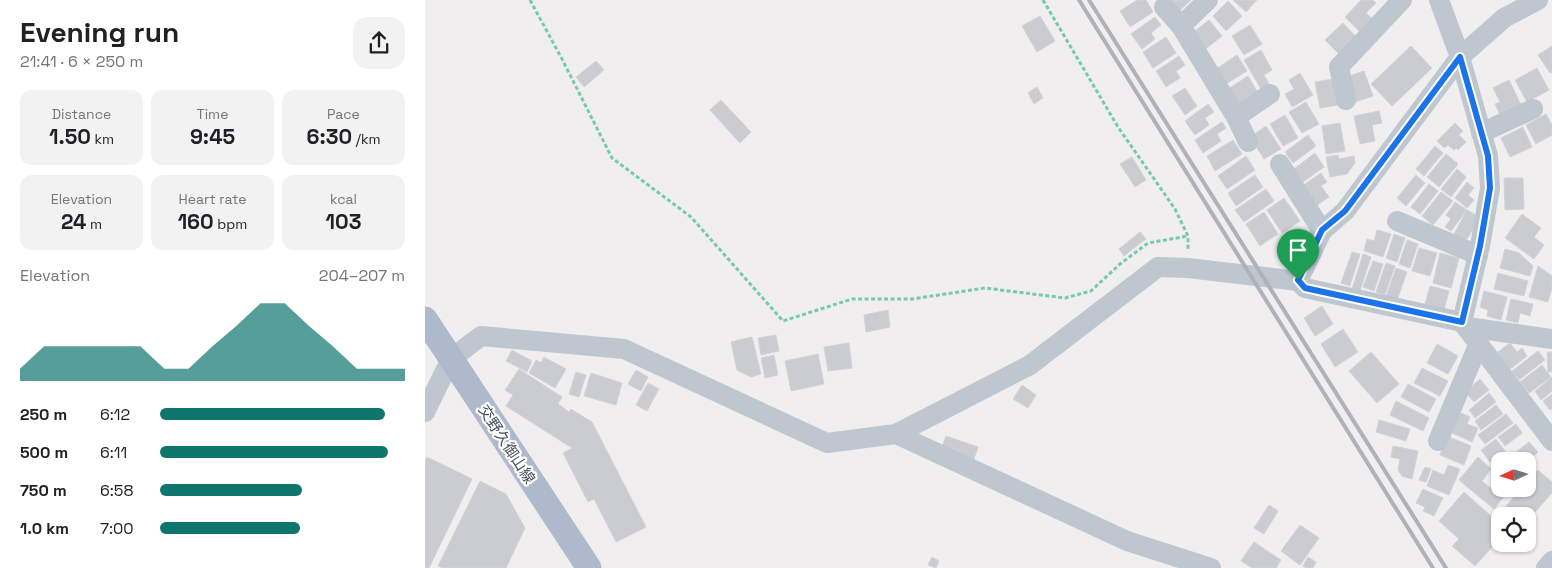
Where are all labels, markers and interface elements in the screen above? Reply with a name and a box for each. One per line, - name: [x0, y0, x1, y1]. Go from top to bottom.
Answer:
- text: Evening run: [20, 14, 179, 50]
- button: share: [353, 17, 405, 69]
- text: 21:41 · 6 × 250 m: [20, 51, 143, 72]
- text: Distance: [52, 105, 111, 123]
- text: Time: [197, 105, 228, 123]
- text: Pace: [327, 105, 360, 123]
- text: 1.50: [49, 123, 91, 150]
- text: 9:45: [190, 123, 235, 150]
- text: 6:30: [307, 123, 352, 150]
- text: km: [91, 130, 114, 148]
- text: /km: [352, 130, 380, 148]
- text: Elevation: [51, 190, 112, 208]
- text: Heart rate: [179, 190, 246, 208]
- text: kcal: [330, 190, 357, 208]
- text: 24: [61, 208, 86, 235]
- text: 160: [178, 208, 214, 235]
- text: 103: [326, 208, 361, 235]
- text: m: [86, 215, 102, 233]
- text: bpm: [214, 215, 247, 233]
- pin: [1277, 229, 1319, 280]
- icon: arrive: [1284, 236, 1312, 264]
- text: Elevation: [20, 265, 90, 286]
- text: 204–207 m: [319, 265, 405, 286]
- street label: 交野久御山線: [475, 401, 539, 487]
- text: 250 m: [20, 404, 67, 425]
- text: 6:12: [100, 404, 130, 425]
- text: 500 m: [20, 442, 68, 463]
- text: 6:11: [100, 442, 127, 463]
- north arrow: [1491, 452, 1536, 498]
- map controls: [1491, 452, 1536, 552]
- text: 750 m: [20, 480, 67, 501]
- text: 6:58: [100, 480, 133, 501]
- button: locate: [1491, 507, 1536, 552]
- text: 1.0 km: [20, 518, 69, 539]
- text: 7:00: [100, 518, 134, 539]

